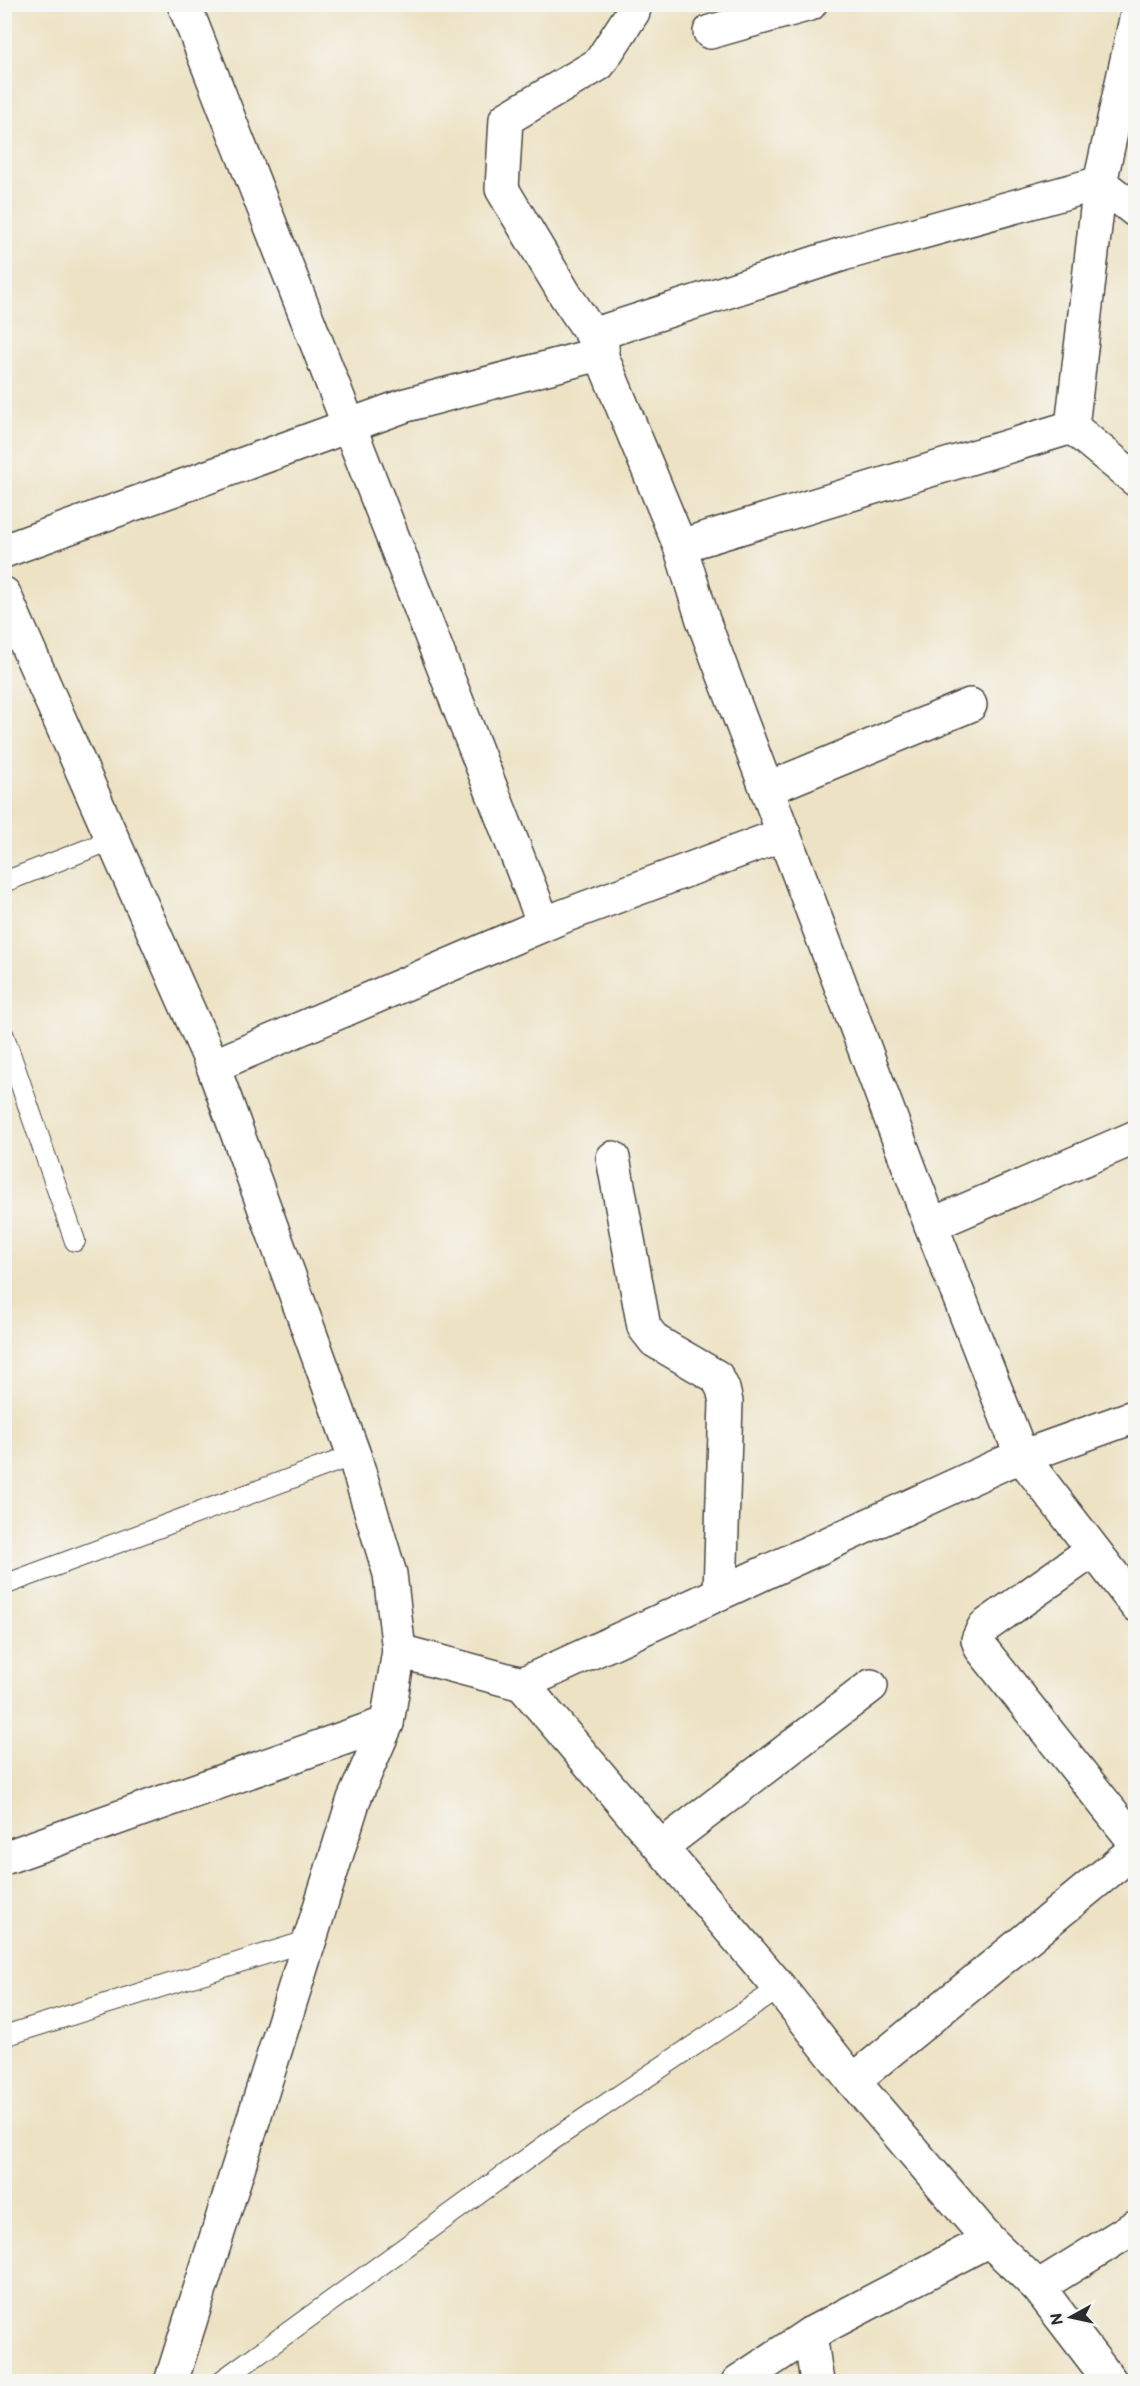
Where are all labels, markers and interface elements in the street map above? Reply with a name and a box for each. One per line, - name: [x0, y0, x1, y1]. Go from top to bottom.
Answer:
- north arrow: [1041, 2287, 1101, 2347]
- text: N: [1047, 2312, 1068, 2326]

